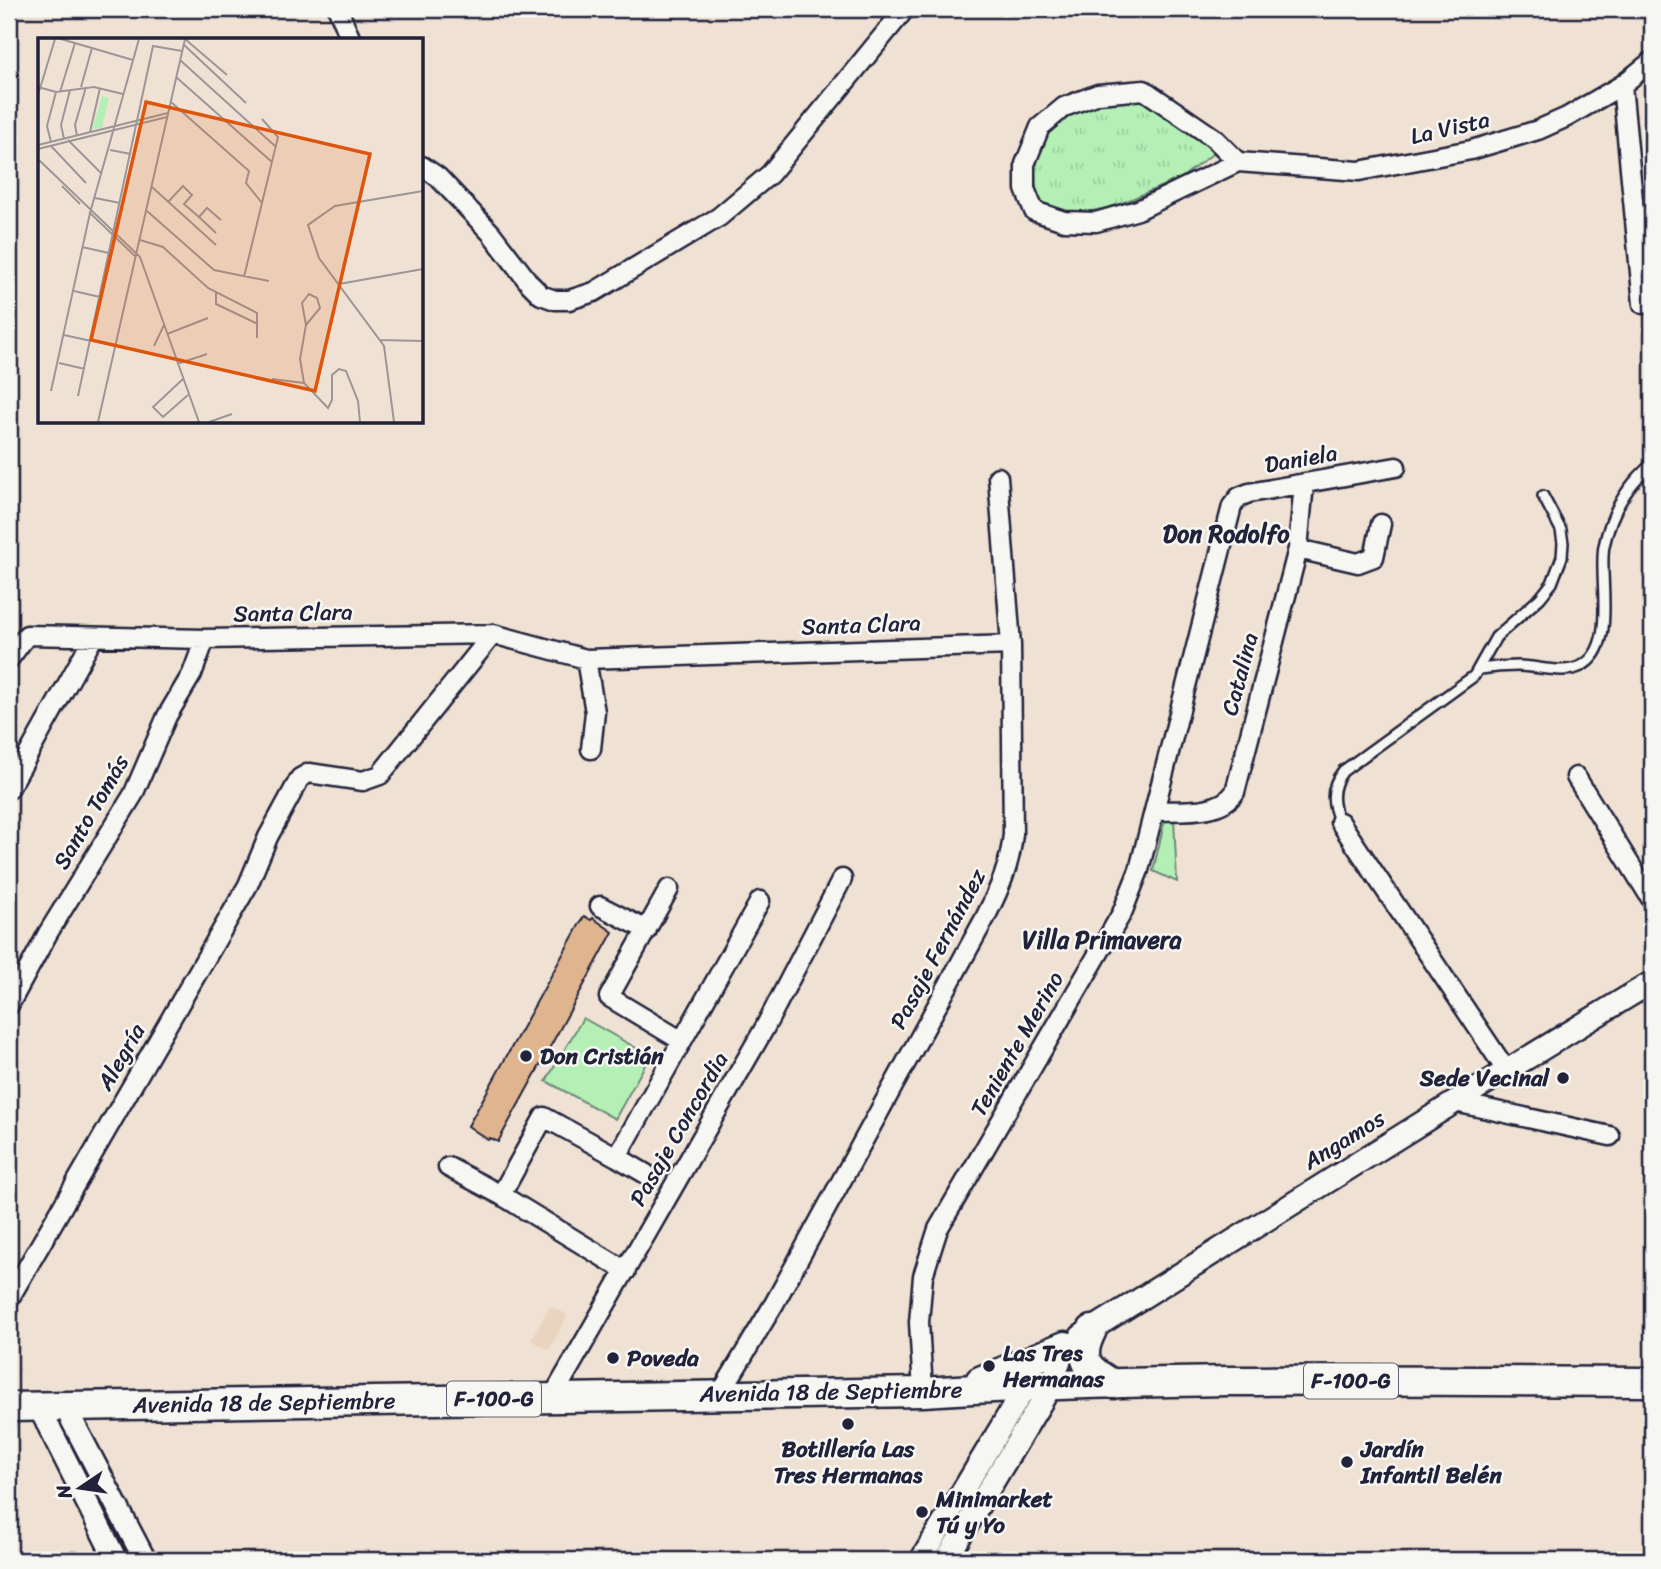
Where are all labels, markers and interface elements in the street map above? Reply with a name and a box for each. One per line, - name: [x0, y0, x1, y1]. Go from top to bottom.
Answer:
- inset map: [38, 38, 424, 424]
- street label: La Vista: [1406, 99, 1494, 157]
- street label: Daniela: [1261, 432, 1341, 486]
- district label: Don Rodolfo: [1163, 513, 1290, 555]
- street label: Santa Clara: [233, 591, 353, 635]
- street label: Santa Clara: [801, 602, 921, 648]
- street label: Catalina: [1209, 628, 1271, 720]
- street label: Santo Tomás: [41, 746, 141, 877]
- street label: Pasaje Fernández: [878, 860, 998, 1037]
- district label: Villa Primavera: [1022, 919, 1183, 961]
- street label: Teniente Merino: [959, 963, 1075, 1125]
- street label: Alegría: [85, 1015, 157, 1099]
- place label: Don Cristián: [540, 1036, 664, 1077]
- street label: Pasaje Concordia: [618, 1044, 740, 1214]
- marker: Don Cristián: [518, 1048, 534, 1064]
- place label: Sede Vecinal: [1419, 1058, 1550, 1099]
- marker: Sede Vecinal: [1555, 1070, 1571, 1086]
- street label: Angamos: [1294, 1098, 1394, 1182]
- place label: Las Tres Hermanas: [1002, 1333, 1106, 1400]
- place label: Poveda: [627, 1338, 699, 1379]
- marker: Poveda: [605, 1350, 621, 1366]
- marker: Las Tres Hermanas: [981, 1358, 997, 1374]
- road number: F-100-G: [1304, 1364, 1398, 1398]
- street label: Avenida 18 de Septiembre: [698, 1369, 963, 1415]
- street label: Avenida 18 de Septiembre: [131, 1380, 396, 1426]
- road number: F-100-G: [447, 1382, 541, 1416]
- marker: Botillería Las Tres Hermanas: [840, 1416, 856, 1432]
- place label: Botillería Las Tres Hermanas: [774, 1429, 923, 1496]
- place label: Jardín Infantil Belén: [1359, 1429, 1502, 1496]
- north arrow: [46, 1454, 116, 1524]
- marker: Jardín Infantil Belén: [1339, 1454, 1355, 1470]
- place label: Minimarket Tú y Yo: [935, 1479, 1053, 1546]
- text: N: [46, 1481, 82, 1503]
- marker: Minimarket Tú y Yo: [914, 1504, 930, 1520]

